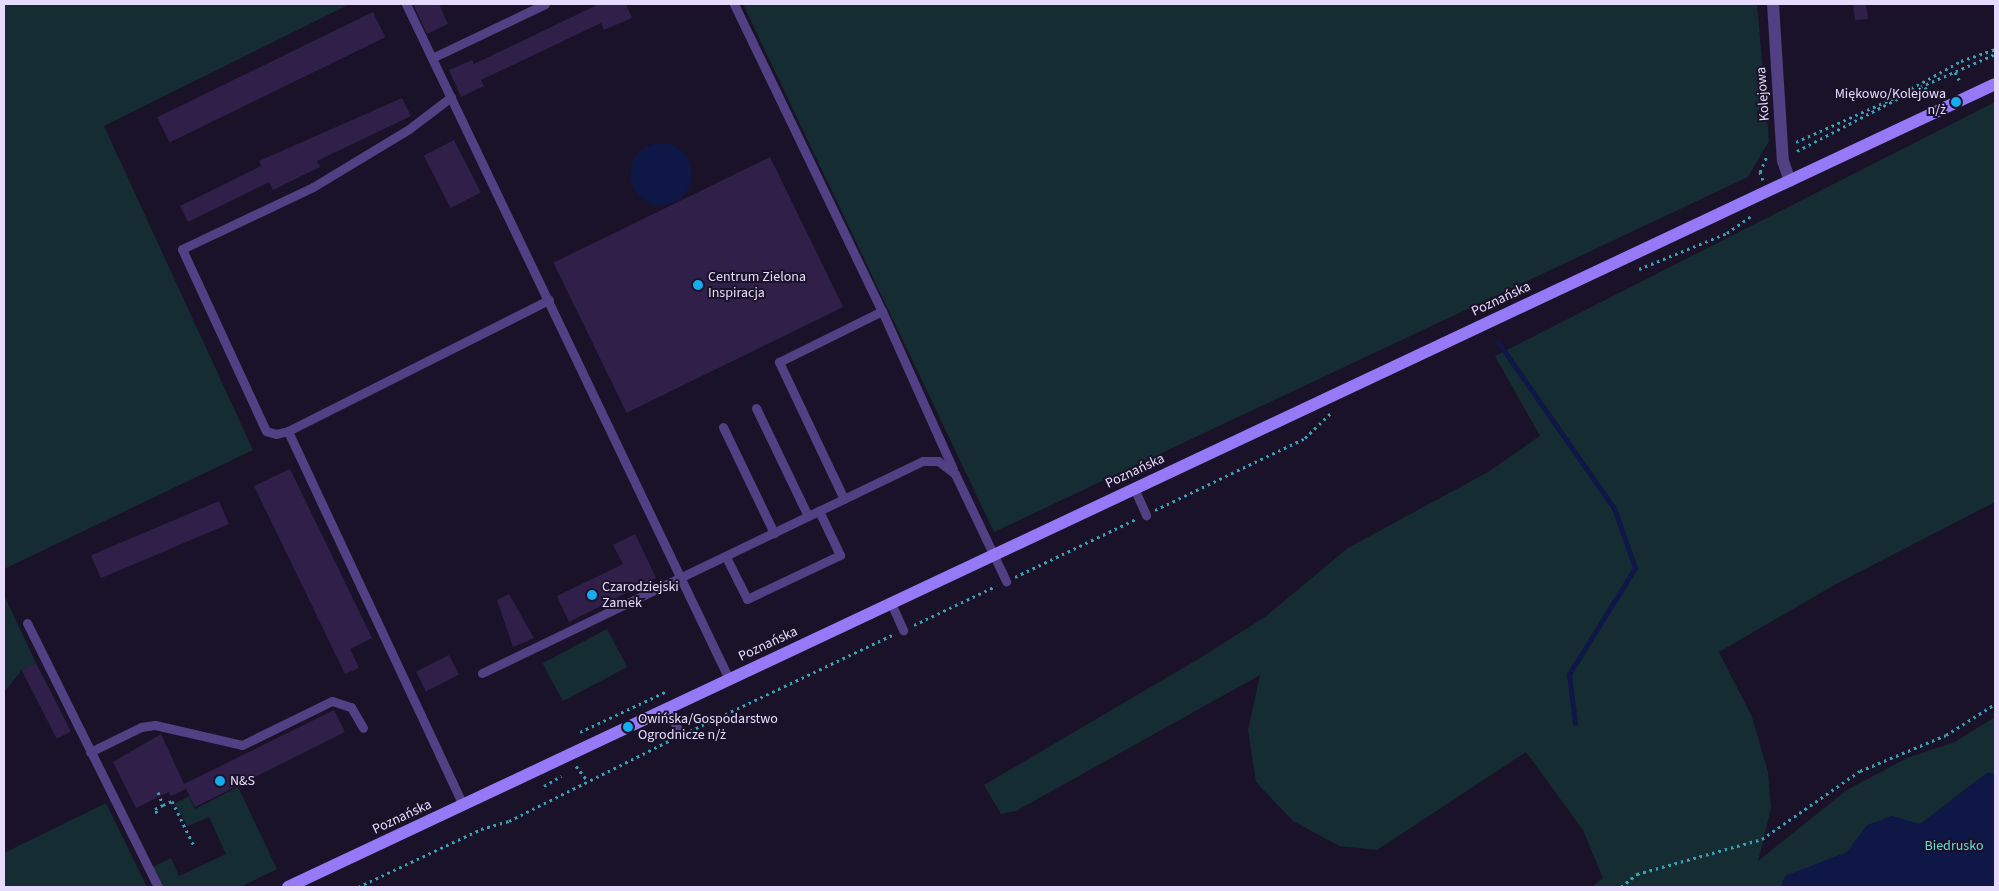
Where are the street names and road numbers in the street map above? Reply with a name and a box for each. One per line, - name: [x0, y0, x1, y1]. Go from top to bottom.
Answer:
- street label: Kolejowa: [1753, 66, 1773, 122]
- street label: Poznańska: [1469, 278, 1533, 320]
- street label: Poznańska: [1103, 450, 1167, 492]
- street label: Poznańska: [736, 623, 800, 665]
- street label: Poznańska: [370, 796, 434, 838]

